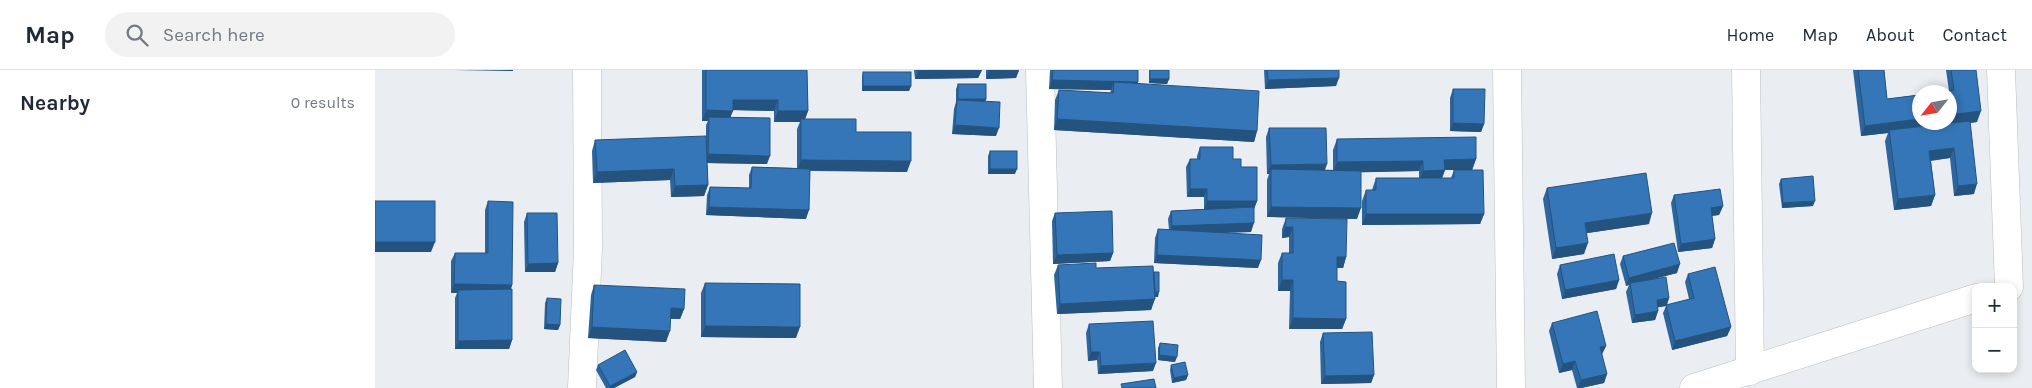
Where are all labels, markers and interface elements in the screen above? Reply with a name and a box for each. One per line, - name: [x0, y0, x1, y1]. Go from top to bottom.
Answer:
- search box: [105, 12, 455, 57]
- text: Map: [25, 21, 75, 49]
- icon: search: [123, 21, 151, 49]
- text: Search here: [163, 24, 265, 46]
- text: Home: [1726, 24, 1774, 46]
- text: Map: [1802, 24, 1838, 46]
- text: About: [1866, 24, 1915, 46]
- text: Contact: [1943, 24, 2007, 46]
- north arrow: [1912, 85, 1957, 130]
- text: Nearby: [20, 91, 90, 115]
- text: 0 results: [291, 93, 355, 112]
- map controls: [1972, 283, 2017, 373]
- button: +: [1972, 283, 2017, 328]
- button: −: [1972, 328, 2017, 373]

